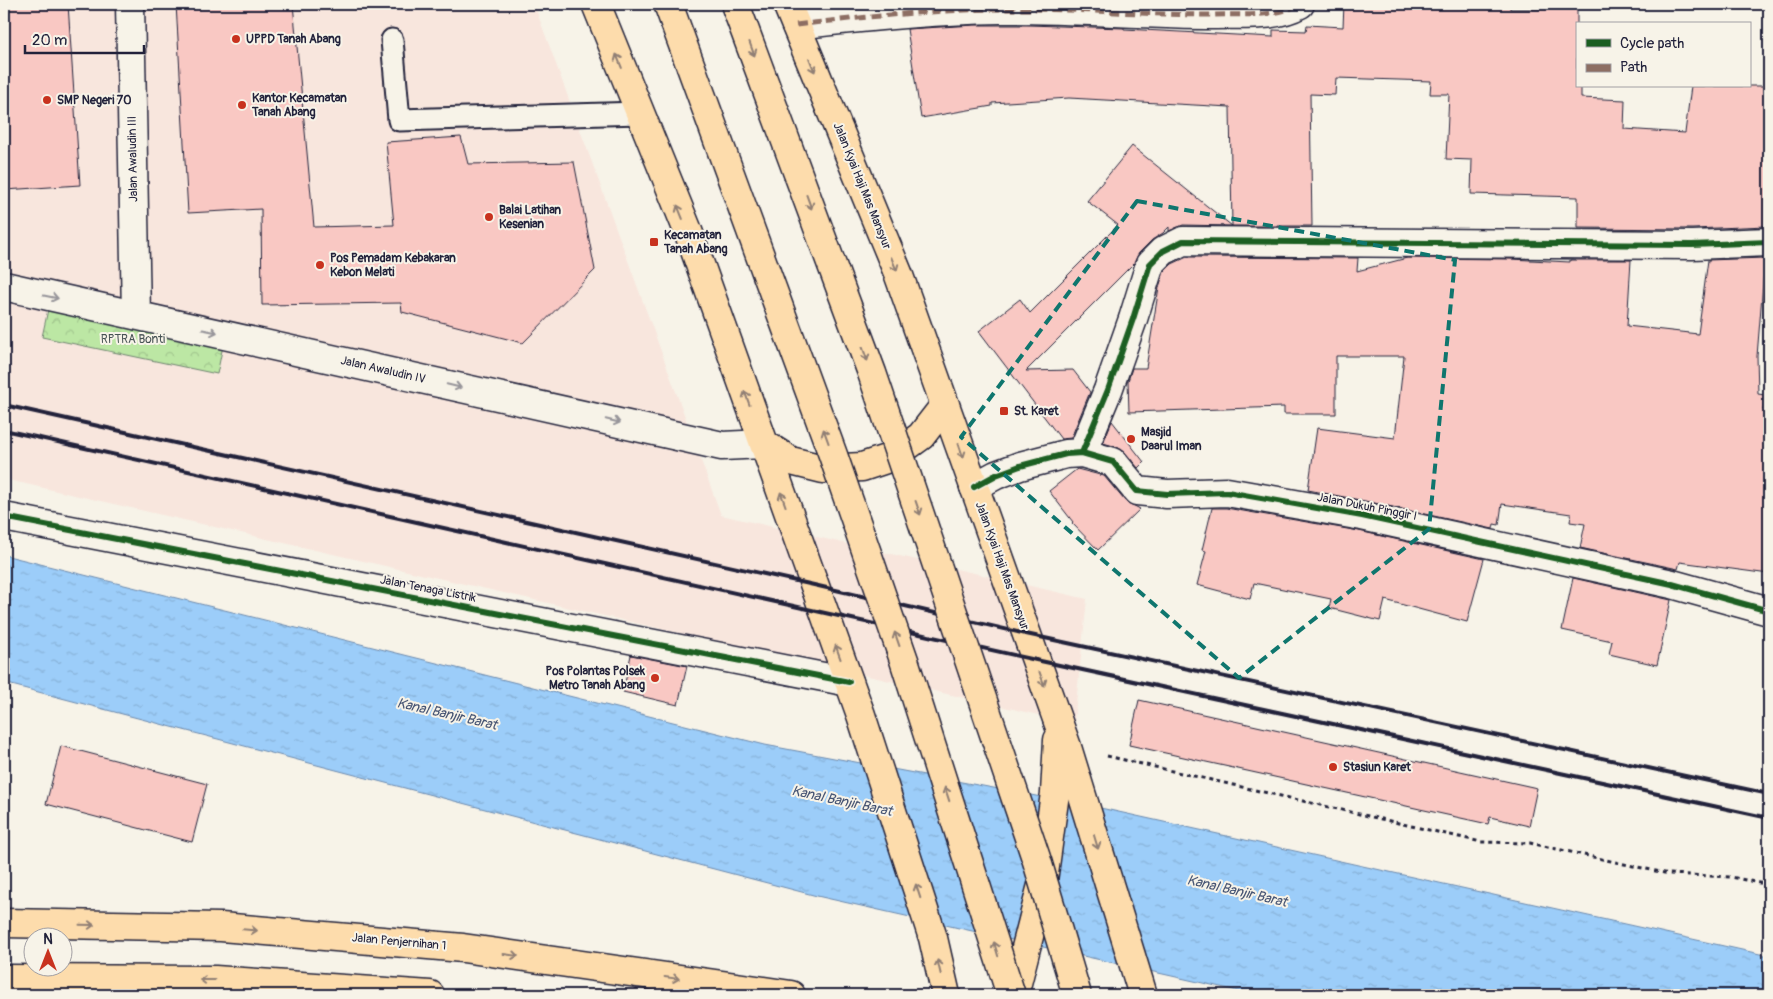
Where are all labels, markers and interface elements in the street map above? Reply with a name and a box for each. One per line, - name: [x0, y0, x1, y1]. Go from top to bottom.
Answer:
- scale bar: [25, 22, 144, 54]
- legend: [1576, 22, 1750, 88]
- text: 20 m: [32, 31, 67, 50]
- place label: UPPD Tanah Abang: [246, 32, 341, 47]
- marker: UPPD Tanah Abang: [230, 33, 242, 45]
- text: Cycle path: [1620, 34, 1684, 53]
- one-way arrow: [748, 41, 757, 57]
- one-way arrow: [614, 54, 623, 69]
- one-way arrow: [808, 57, 818, 72]
- text: Path: [1620, 58, 1647, 77]
- place label: Kantor Kecamatan Tanah Abang: [251, 91, 347, 120]
- place label: SMP Negeri 70: [57, 93, 131, 108]
- marker: SMP Negeri 70: [41, 94, 53, 106]
- marker: Kantor Kecamatan Tanah Abang: [236, 99, 248, 111]
- street label: Jalan Awaludin III: [125, 116, 141, 202]
- street label: Jalan Kyai Haji Mas Mansyur: [830, 120, 895, 252]
- one-way arrow: [805, 194, 814, 209]
- place label: Balai Latihan Kesenian: [499, 203, 561, 232]
- one-way arrow: [675, 205, 684, 220]
- marker: Balai Latihan Kesenian: [483, 211, 495, 223]
- place label: Kecamatan Tanah Abang: [663, 228, 728, 257]
- marker: Kecamatan Tanah Abang: [648, 236, 660, 248]
- place label: Pos Pemadam Kebakaran Kebon Melati: [330, 251, 456, 280]
- one-way arrow: [890, 256, 900, 271]
- marker: Pos Pemadam Kebakaran Kebon Melati: [314, 259, 326, 271]
- one-way arrow: [43, 292, 59, 302]
- one-way arrow: [202, 327, 218, 336]
- park label: RPTRA Bonti: [101, 332, 165, 347]
- one-way arrow: [861, 346, 870, 361]
- street label: Jalan Awaludin IV: [339, 353, 427, 387]
- one-way arrow: [446, 381, 462, 391]
- one-way arrow: [742, 390, 751, 406]
- place label: St. Karet: [1014, 404, 1060, 419]
- marker: St. Karet: [998, 405, 1010, 417]
- one-way arrow: [604, 417, 620, 426]
- place label: Masjid Daarul Iman: [1141, 425, 1202, 454]
- one-way arrow: [821, 429, 830, 444]
- marker: Masjid Daarul Iman: [1125, 433, 1137, 445]
- one-way arrow: [957, 443, 967, 459]
- street label: Jalan Dukuh Pinggir I: [1316, 490, 1418, 524]
- one-way arrow: [778, 492, 787, 507]
- one-way arrow: [914, 499, 923, 515]
- street label: Jalan Kyai Haji Mas Mansyur: [972, 500, 1032, 633]
- street label: Jalan Tenaga Listrik: [379, 572, 477, 606]
- one-way arrow: [892, 632, 901, 648]
- one-way arrow: [833, 645, 842, 660]
- place label: Pos Polantas Polsek Metro Tanah Abang: [546, 664, 646, 693]
- one-way arrow: [1038, 670, 1047, 686]
- marker: Pos Polantas Polsek Metro Tanah Abang: [649, 672, 661, 684]
- water label: Kanal Banjir Barat: [395, 694, 500, 734]
- place label: Stasiun Karet: [1343, 760, 1412, 775]
- marker: Stasiun Karet: [1327, 761, 1339, 773]
- water label: Kanal Banjir Barat: [790, 782, 895, 820]
- one-way arrow: [942, 787, 951, 802]
- one-way arrow: [1091, 834, 1101, 850]
- water label: Kanal Banjir Barat: [1185, 871, 1290, 911]
- one-way arrow: [912, 884, 922, 900]
- one-way arrow: [79, 920, 95, 929]
- one-way arrow: [242, 925, 258, 934]
- north arrow: [22, 926, 72, 976]
- street label: Jalan Penjernihan 1: [351, 930, 447, 954]
- text: N: [43, 931, 53, 948]
- one-way arrow: [991, 941, 1001, 957]
- one-way arrow: [503, 950, 519, 960]
- one-way arrow: [934, 959, 943, 975]
- one-way arrow: [664, 973, 680, 983]
- one-way arrow: [199, 975, 216, 985]

